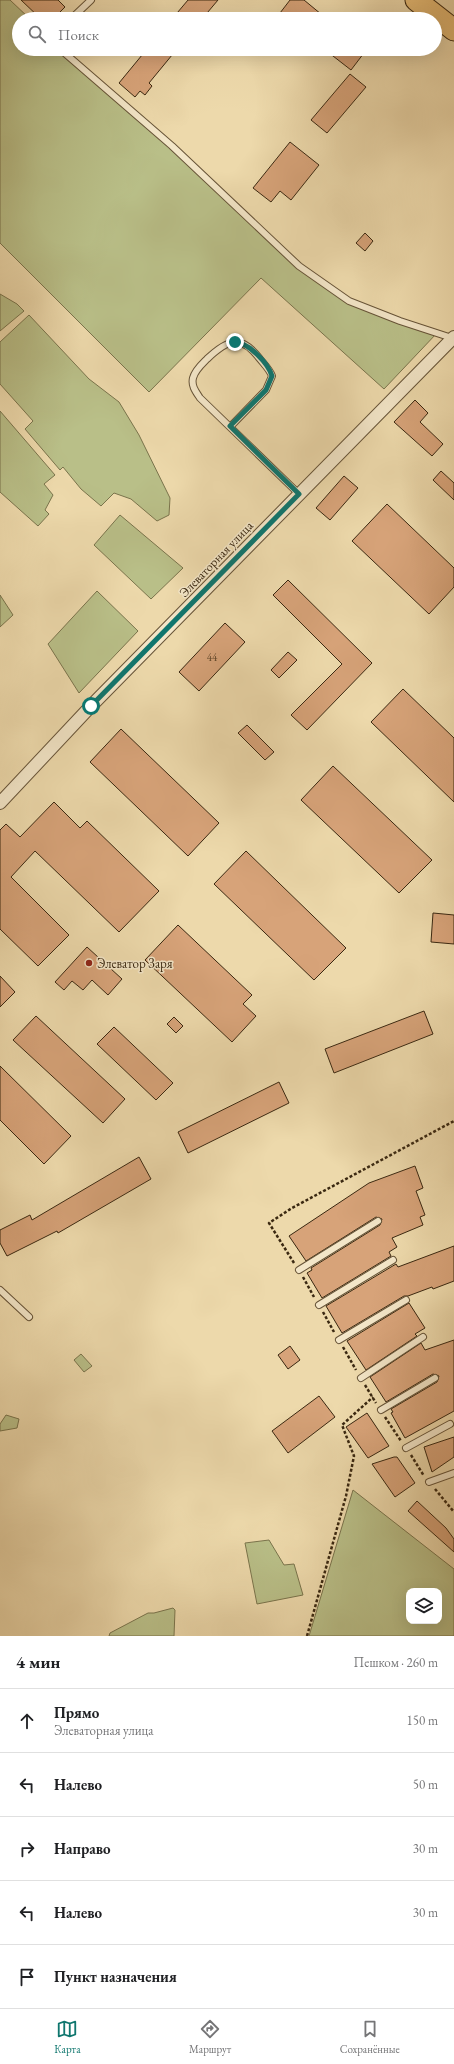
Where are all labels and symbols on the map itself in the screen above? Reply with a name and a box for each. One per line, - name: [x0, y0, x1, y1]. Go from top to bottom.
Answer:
- route end: [226, 333, 244, 351]
- street label: Элеваторная улица: [175, 517, 257, 601]
- house number: 44: [207, 650, 218, 664]
- route start: [82, 697, 100, 715]
- place label: Элеватор Заря: [97, 955, 173, 972]
- marker: Элеватор Заря: [84, 958, 94, 968]

